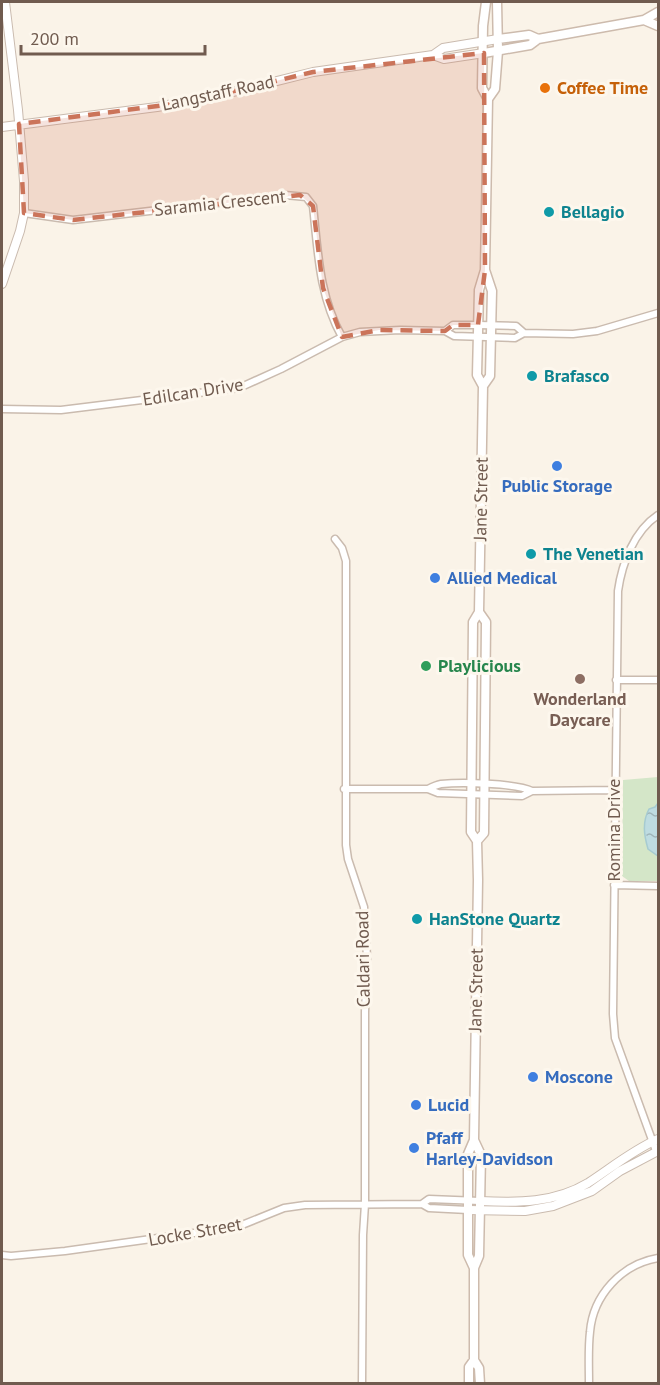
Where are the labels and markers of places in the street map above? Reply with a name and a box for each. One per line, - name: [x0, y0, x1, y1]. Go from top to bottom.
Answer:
- place label: Coffee Time: [557, 76, 648, 99]
- marker: Coffee Time: [538, 81, 552, 95]
- place label: Bellagio: [561, 200, 625, 223]
- marker: Bellagio: [542, 205, 556, 219]
- place label: Brafasco: [544, 364, 610, 387]
- marker: Brafasco: [525, 369, 539, 383]
- marker: Public Storage: [550, 459, 564, 473]
- place label: Public Storage: [502, 474, 612, 497]
- place label: The Venetian: [543, 542, 644, 565]
- marker: The Venetian: [524, 547, 538, 561]
- place label: Allied Medical: [447, 566, 558, 589]
- marker: Allied Medical: [428, 571, 442, 585]
- place label: Playlicious: [438, 654, 521, 677]
- marker: Playlicious: [419, 659, 433, 673]
- marker: Wonderland Daycare: [573, 672, 587, 686]
- place label: Wonderland Daycare: [534, 687, 626, 731]
- place label: HanStone Quartz: [429, 907, 560, 930]
- marker: HanStone Quartz: [410, 912, 424, 926]
- place label: Moscone: [545, 1065, 613, 1088]
- marker: Moscone: [526, 1070, 540, 1084]
- place label: Lucid: [428, 1093, 469, 1116]
- marker: Lucid: [409, 1098, 423, 1112]
- place label: Pfaff Harley-Davidson: [426, 1126, 553, 1170]
- marker: Pfaff Harley-Davidson: [407, 1141, 421, 1155]

